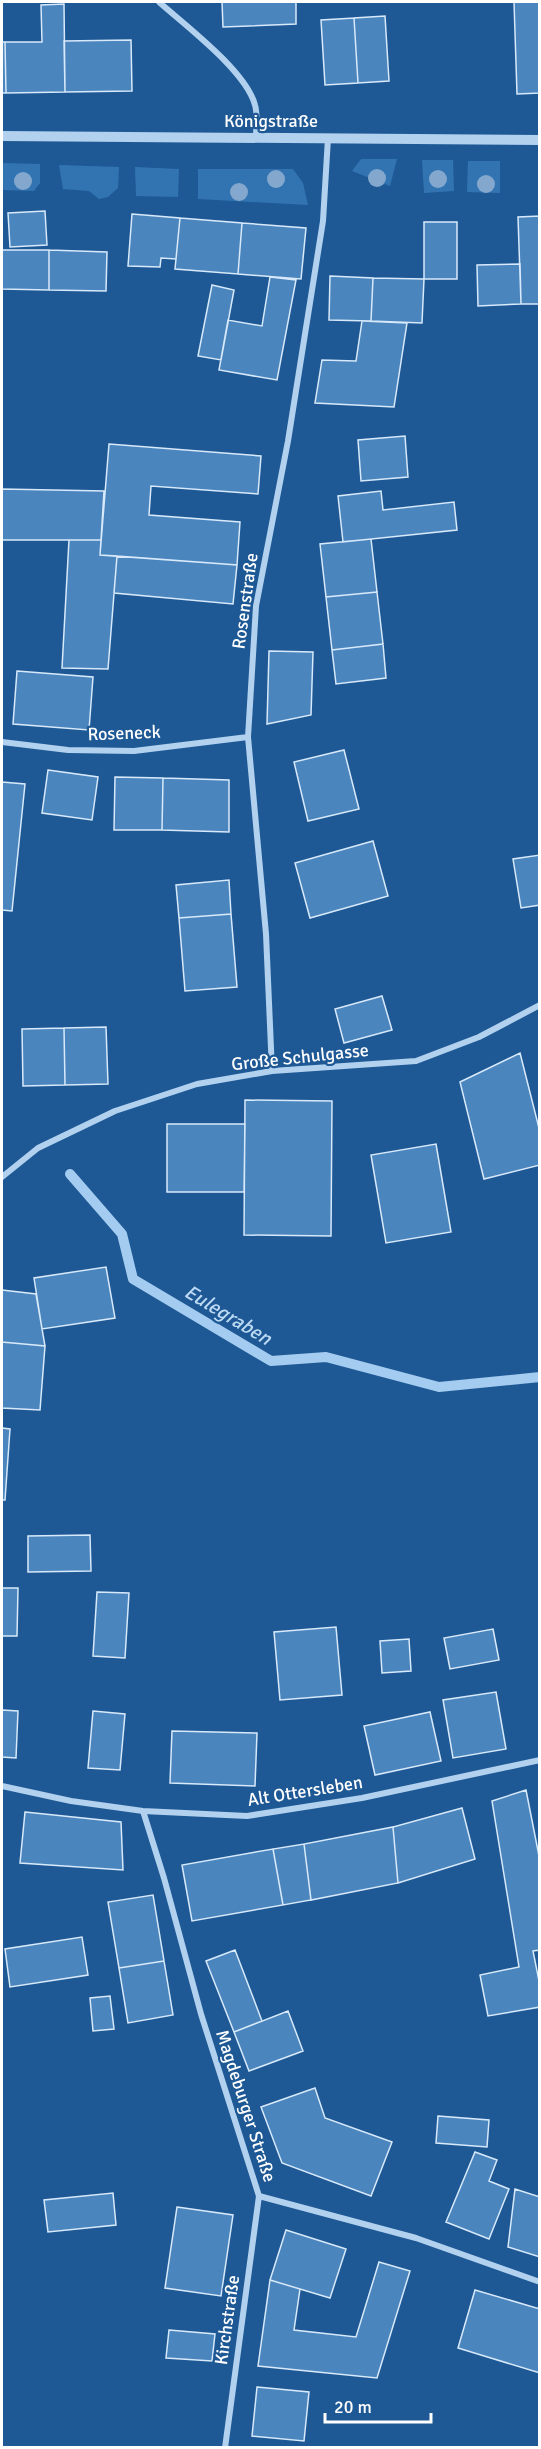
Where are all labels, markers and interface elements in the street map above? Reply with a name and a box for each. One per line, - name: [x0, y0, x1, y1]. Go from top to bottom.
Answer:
- street label: Königstraße: [224, 110, 318, 132]
- street label: Rosenstraße: [227, 552, 263, 650]
- street label: Roseneck: [87, 721, 161, 745]
- street label: Große Schulgasse: [230, 1039, 370, 1075]
- water label: Eulegraben: [180, 1279, 277, 1351]
- street label: Alt Ottersleben: [246, 1771, 364, 1811]
- street label: Magdeburger Straße: [211, 2027, 281, 2185]
- street label: Kirchstraße: [210, 2274, 244, 2366]
- scale bar: [325, 2386, 432, 2424]
- text: 20 m: [334, 2396, 372, 2418]

